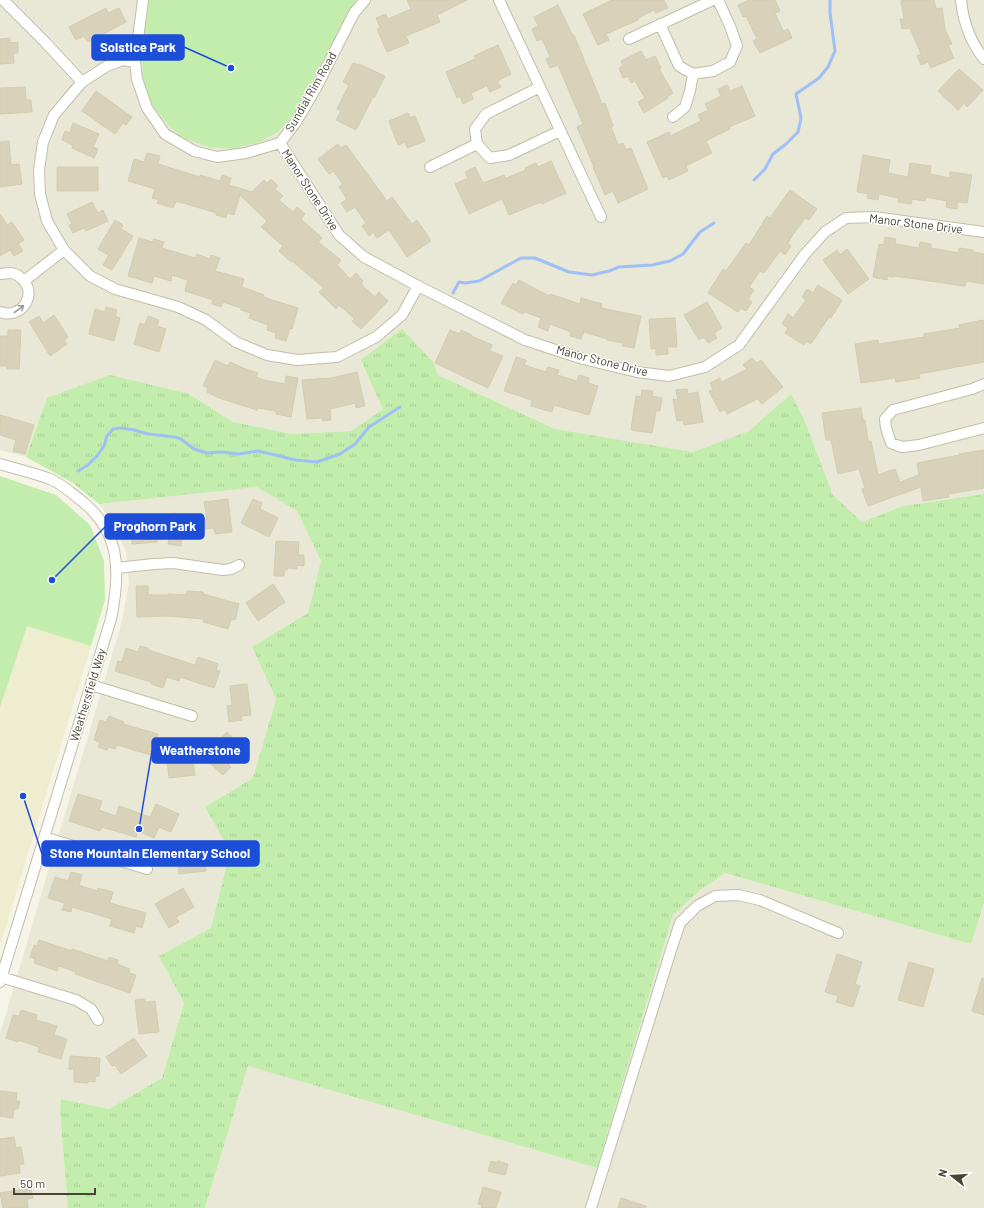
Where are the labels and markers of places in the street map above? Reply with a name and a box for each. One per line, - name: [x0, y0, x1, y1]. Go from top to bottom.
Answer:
- callout: Solstice Park: [92, 35, 184, 60]
- callout: Proghorn Park: [105, 514, 204, 539]
- callout: Weatherstone: [152, 738, 249, 763]
- callout: Stone Mountain Elementary School: [42, 841, 259, 866]

